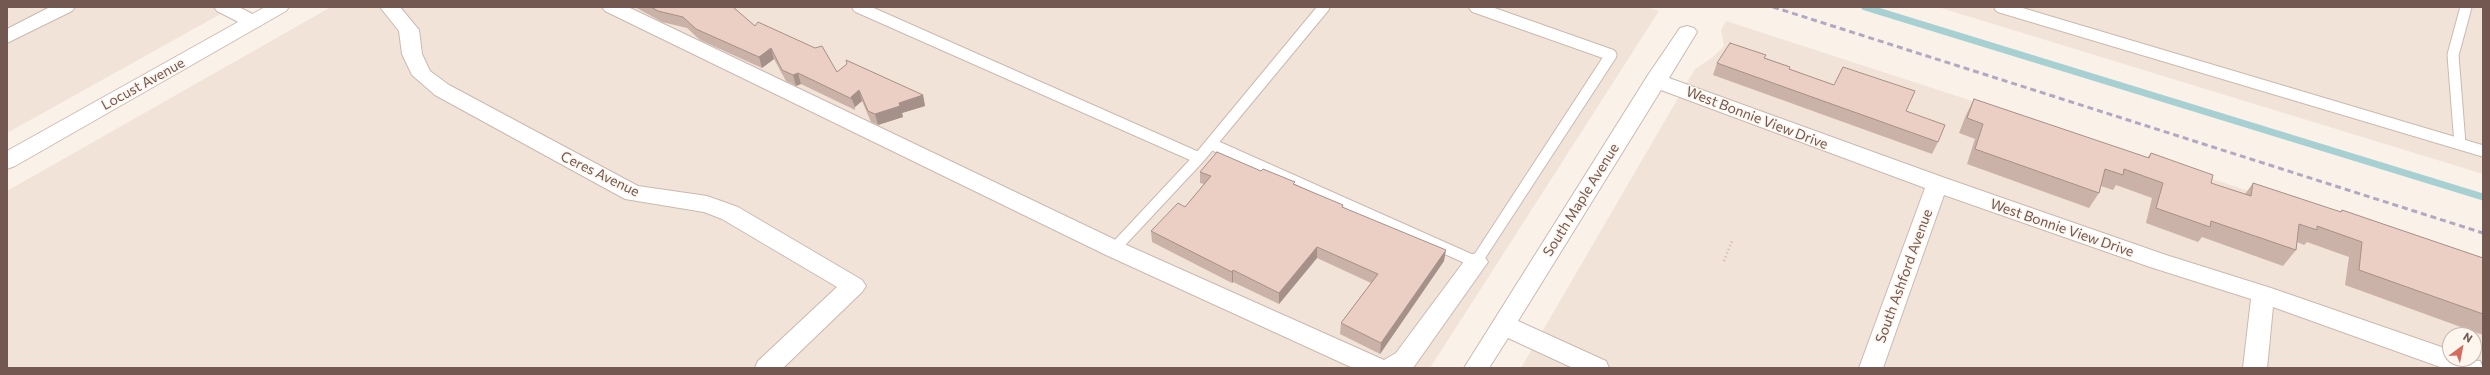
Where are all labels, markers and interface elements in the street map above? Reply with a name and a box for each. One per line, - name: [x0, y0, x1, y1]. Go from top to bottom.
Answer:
- street label: Locust Avenue: [98, 54, 188, 114]
- street label: West Bonnie View Drive: [1684, 83, 1830, 153]
- street label: South Maple Avenue: [1539, 140, 1623, 260]
- street label: Ceres Avenue: [558, 148, 642, 200]
- street label: West Bonnie View Drive: [1988, 196, 2136, 260]
- street label: South Ashford Avenue: [1872, 207, 1936, 345]
- north arrow: [2442, 327, 2482, 367]
- text: N: [2461, 330, 2475, 345]

